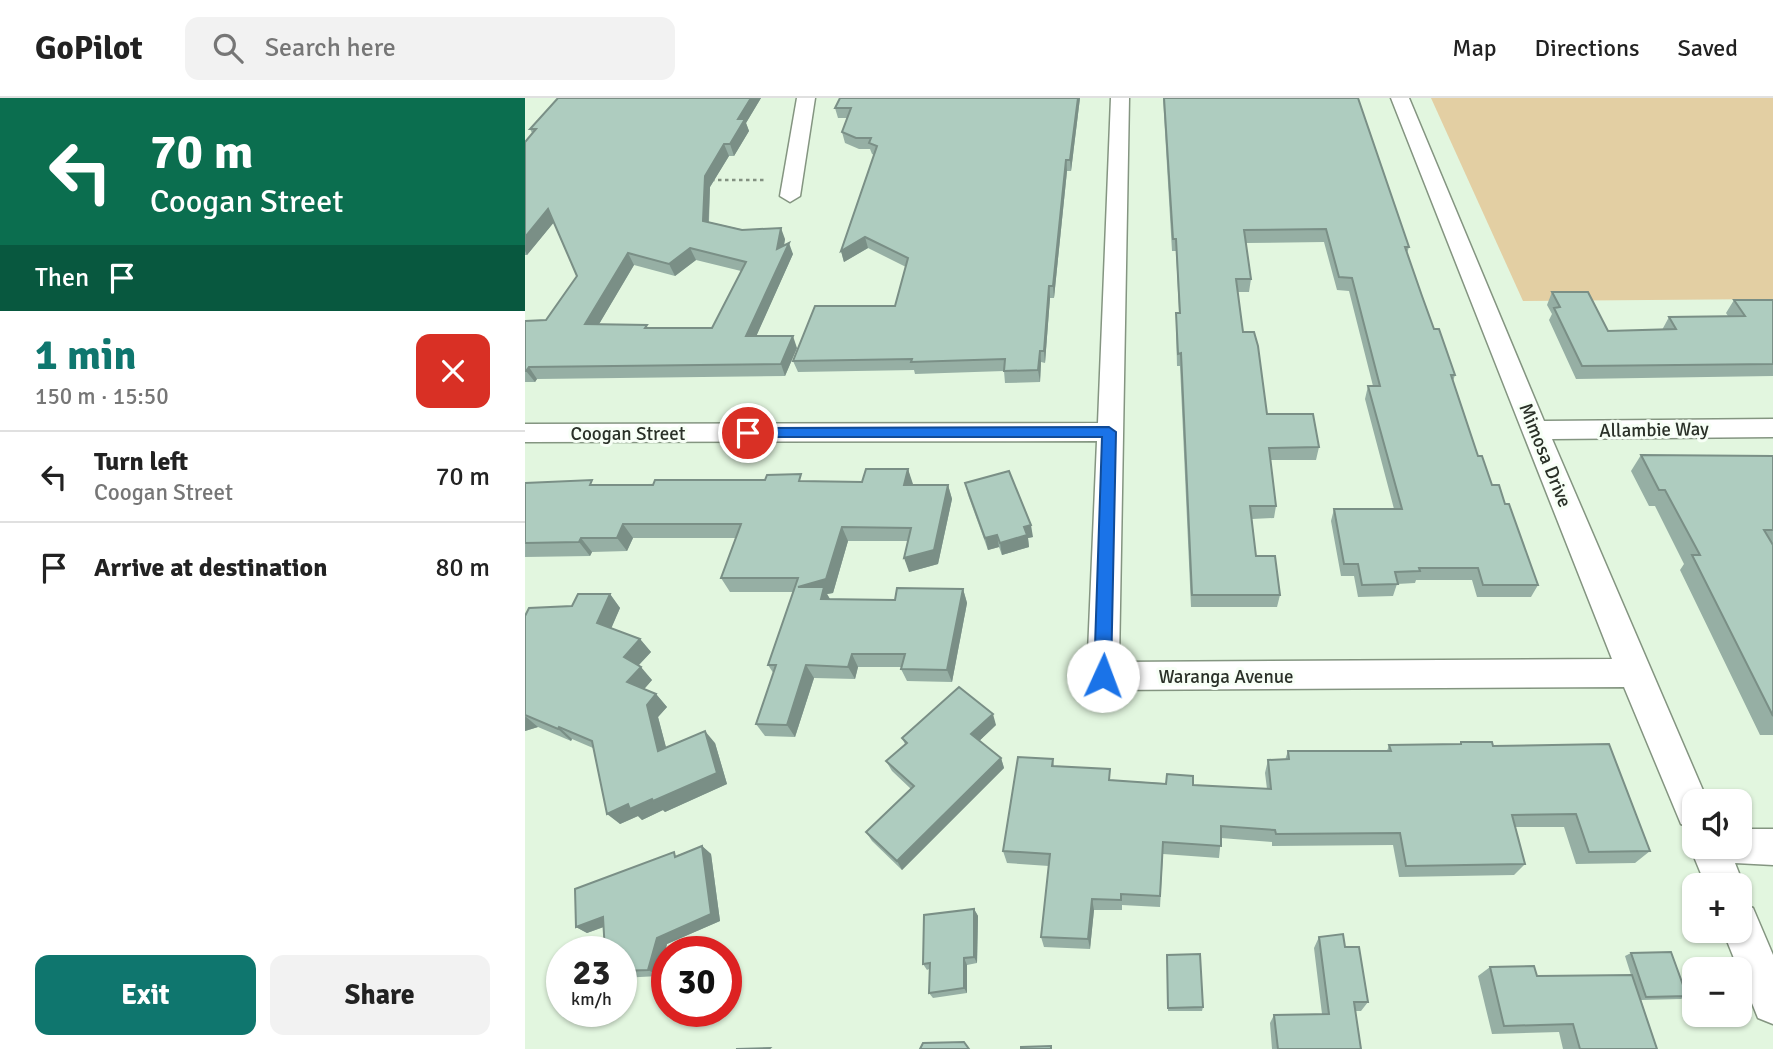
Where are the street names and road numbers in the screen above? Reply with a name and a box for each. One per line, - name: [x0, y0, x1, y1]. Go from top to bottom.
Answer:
- street label: Mimosa Drive: [1513, 400, 1577, 511]
- street label: Allambie Way: [1599, 417, 1709, 443]
- street label: Coogan Street: [571, 422, 686, 446]
- street label: Waranga Avenue: [1158, 665, 1294, 689]

